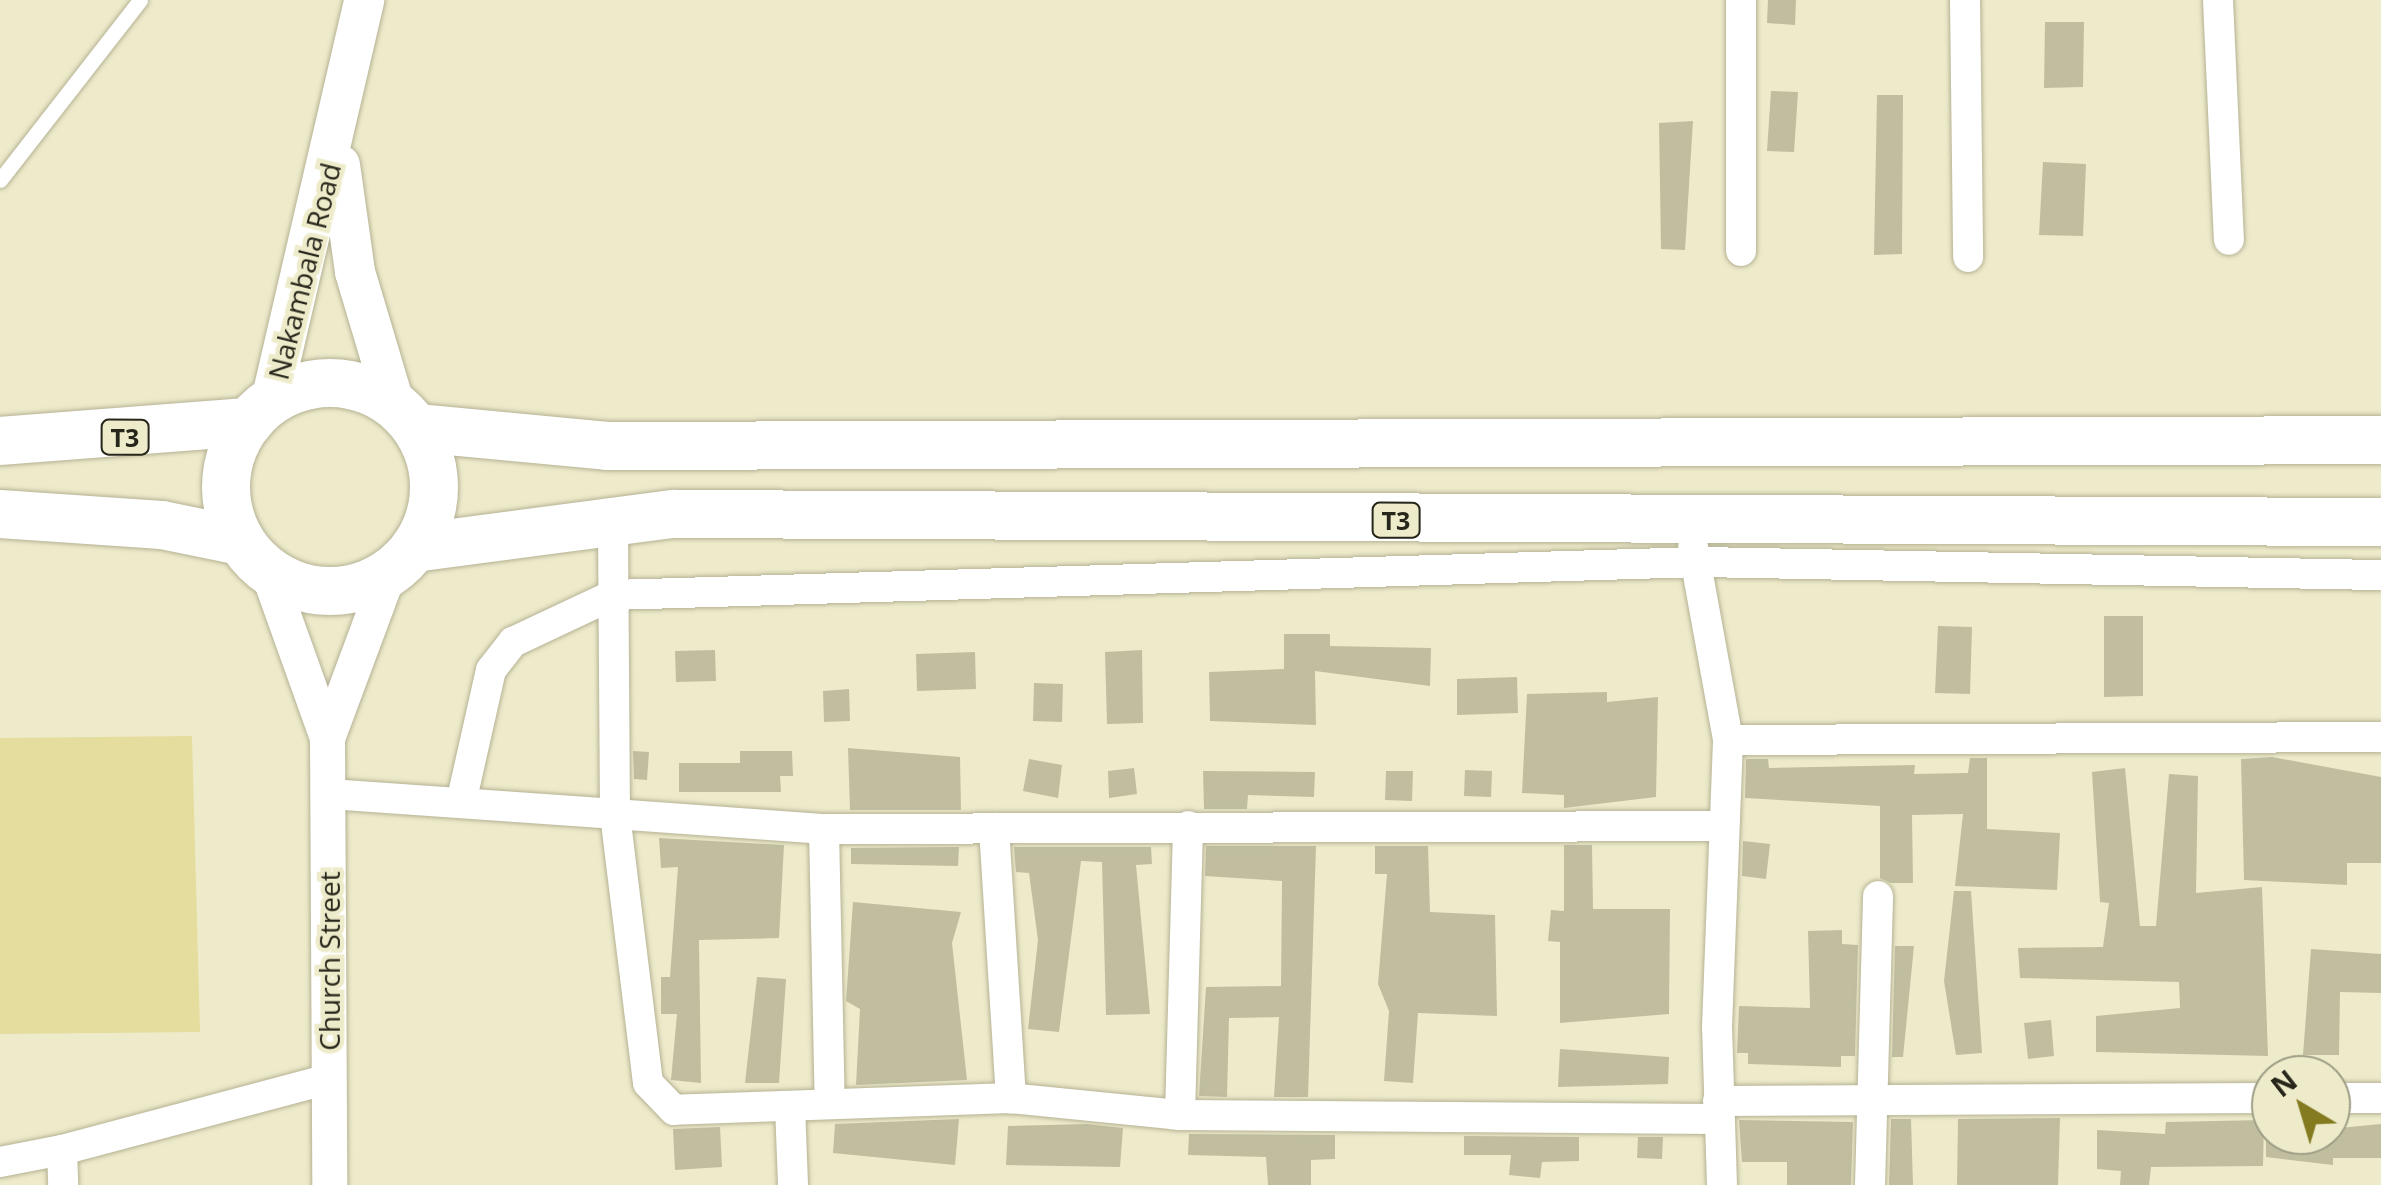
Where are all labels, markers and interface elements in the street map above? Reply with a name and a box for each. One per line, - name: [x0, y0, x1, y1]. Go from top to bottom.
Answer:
- street label: Nakambala Road: [261, 159, 347, 383]
- road number: T3: [100, 417, 150, 457]
- road number: T3: [1371, 500, 1421, 540]
- street label: Church Street: [312, 871, 346, 1051]
- north arrow: [2251, 1055, 2351, 1155]
- text: N: [2263, 1061, 2304, 1105]

